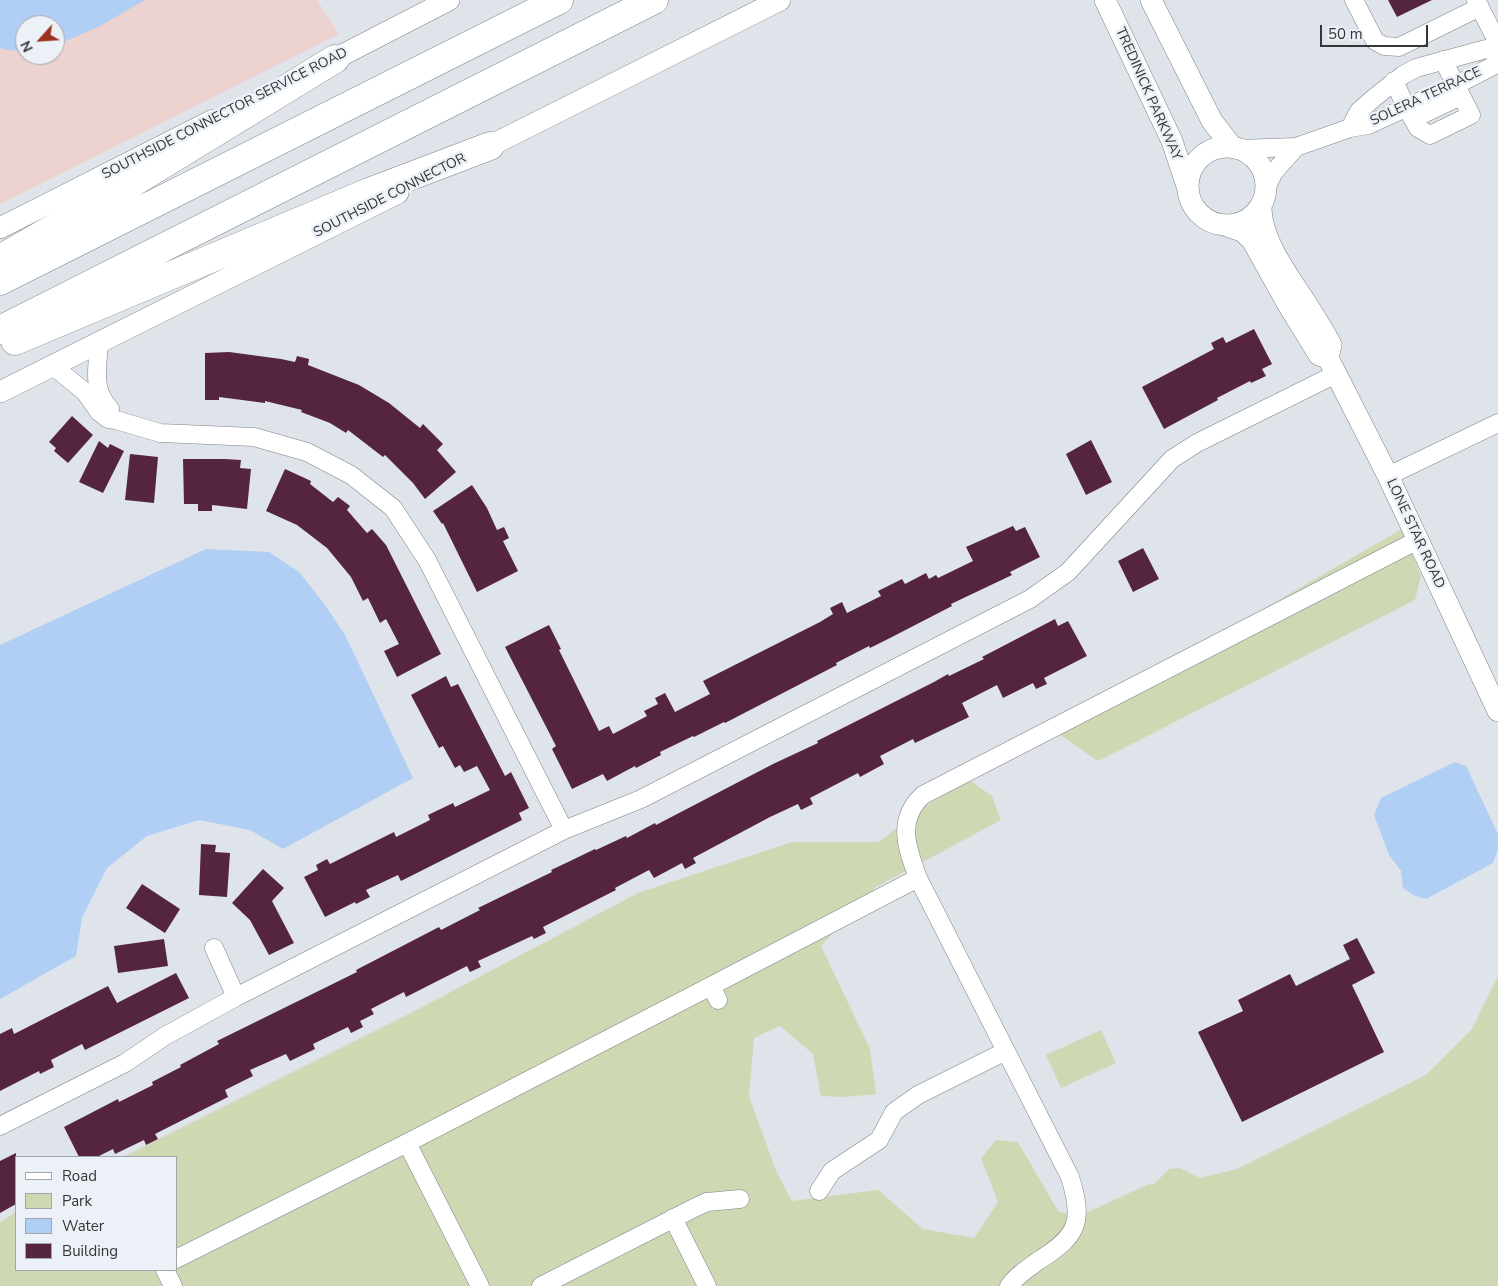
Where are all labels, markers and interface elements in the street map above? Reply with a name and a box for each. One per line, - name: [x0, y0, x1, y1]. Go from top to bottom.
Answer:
- north arrow: [15, 15, 65, 65]
- scale bar: [1323, 15, 1430, 47]
- text: 50 m: [1328, 24, 1363, 44]
- street label: TREDINICK PARKWAY: [1111, 25, 1185, 163]
- text: N: [16, 37, 38, 55]
- street label: SOUTHSIDE CONNECTOR SERVICE ROAD: [99, 44, 351, 184]
- street label: SOLERA TERRACE: [1368, 64, 1484, 130]
- street label: SOUTHSIDE CONNECTOR: [311, 150, 469, 242]
- street label: LONE STAR ROAD: [1382, 476, 1448, 592]
- legend: [15, 1156, 178, 1271]
- text: Road: [62, 1166, 97, 1186]
- text: Park: [62, 1191, 92, 1211]
- text: Water: [62, 1216, 104, 1236]
- text: Building: [62, 1241, 118, 1261]

